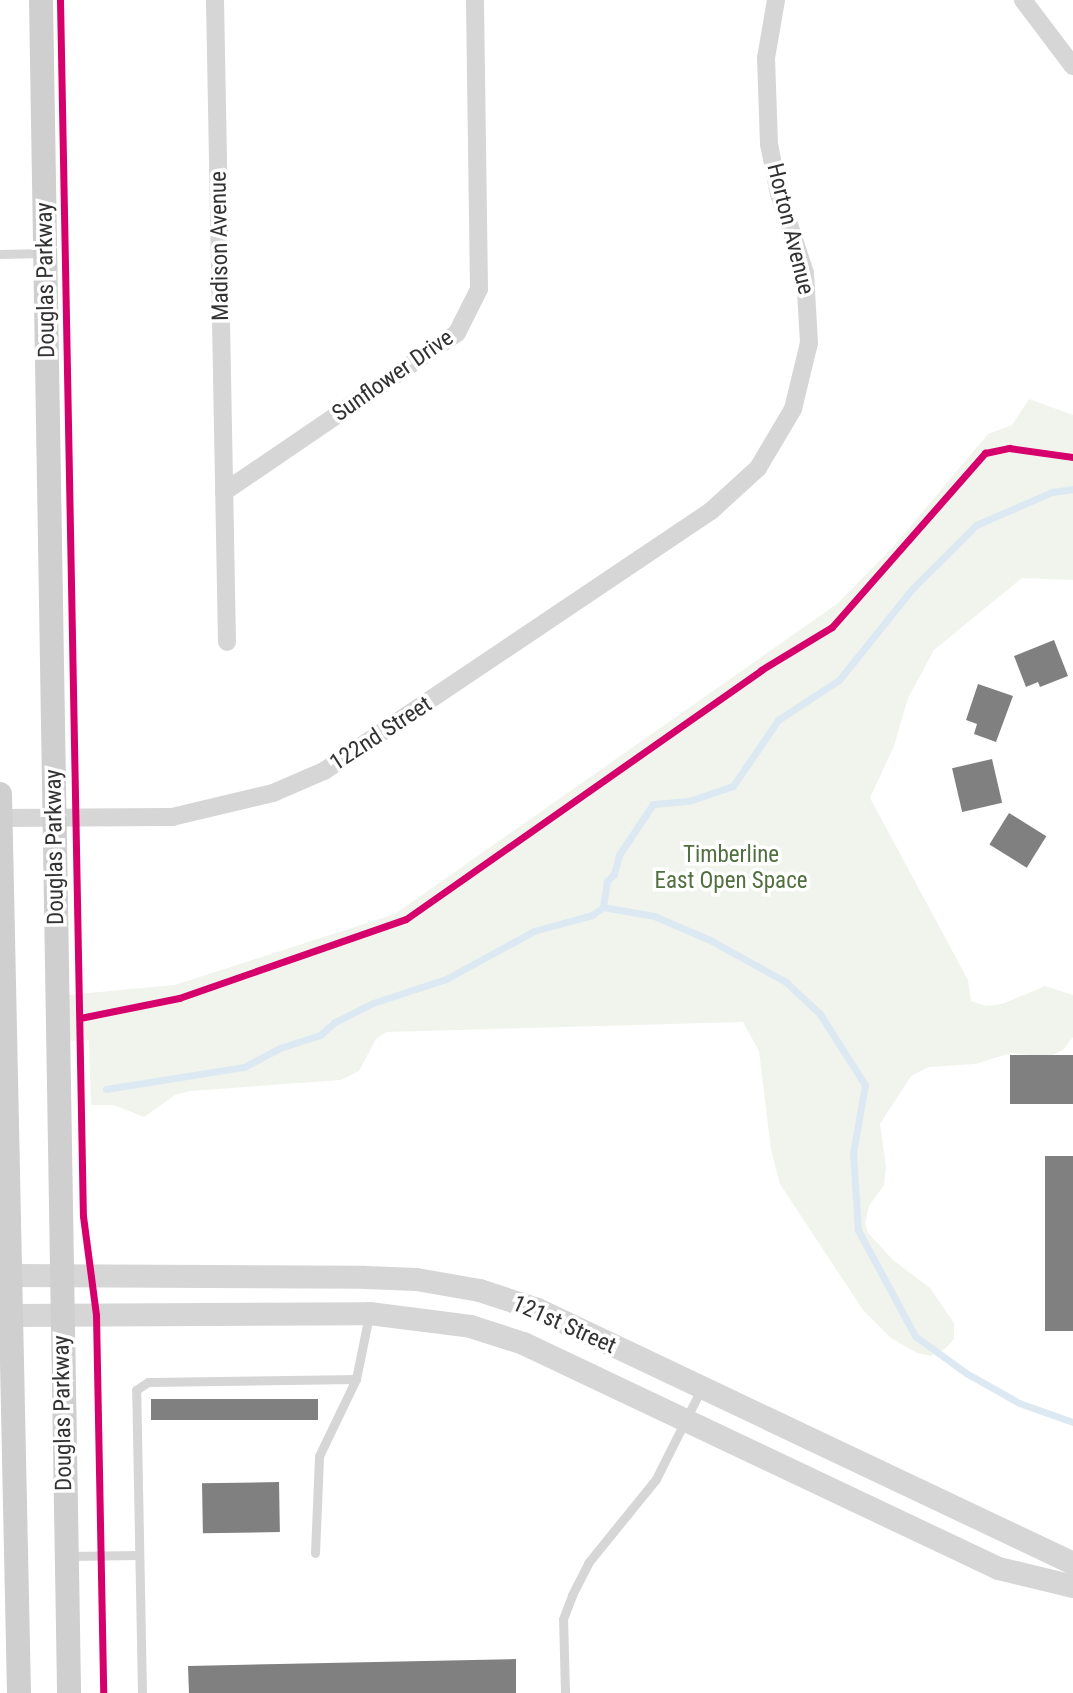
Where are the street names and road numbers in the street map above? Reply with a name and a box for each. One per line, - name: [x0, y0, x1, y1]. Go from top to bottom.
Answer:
- street label: Horton Avenue: [760, 161, 820, 297]
- street label: Madison Avenue: [205, 171, 235, 321]
- street label: Douglas Parkway: [31, 202, 61, 358]
- street label: Sunflower Drive: [327, 324, 459, 428]
- street label: 122nd Street: [325, 691, 437, 777]
- street label: Douglas Parkway: [40, 769, 70, 925]
- street label: 121st Street: [508, 1290, 620, 1360]
- street label: Douglas Parkway: [48, 1335, 78, 1491]

